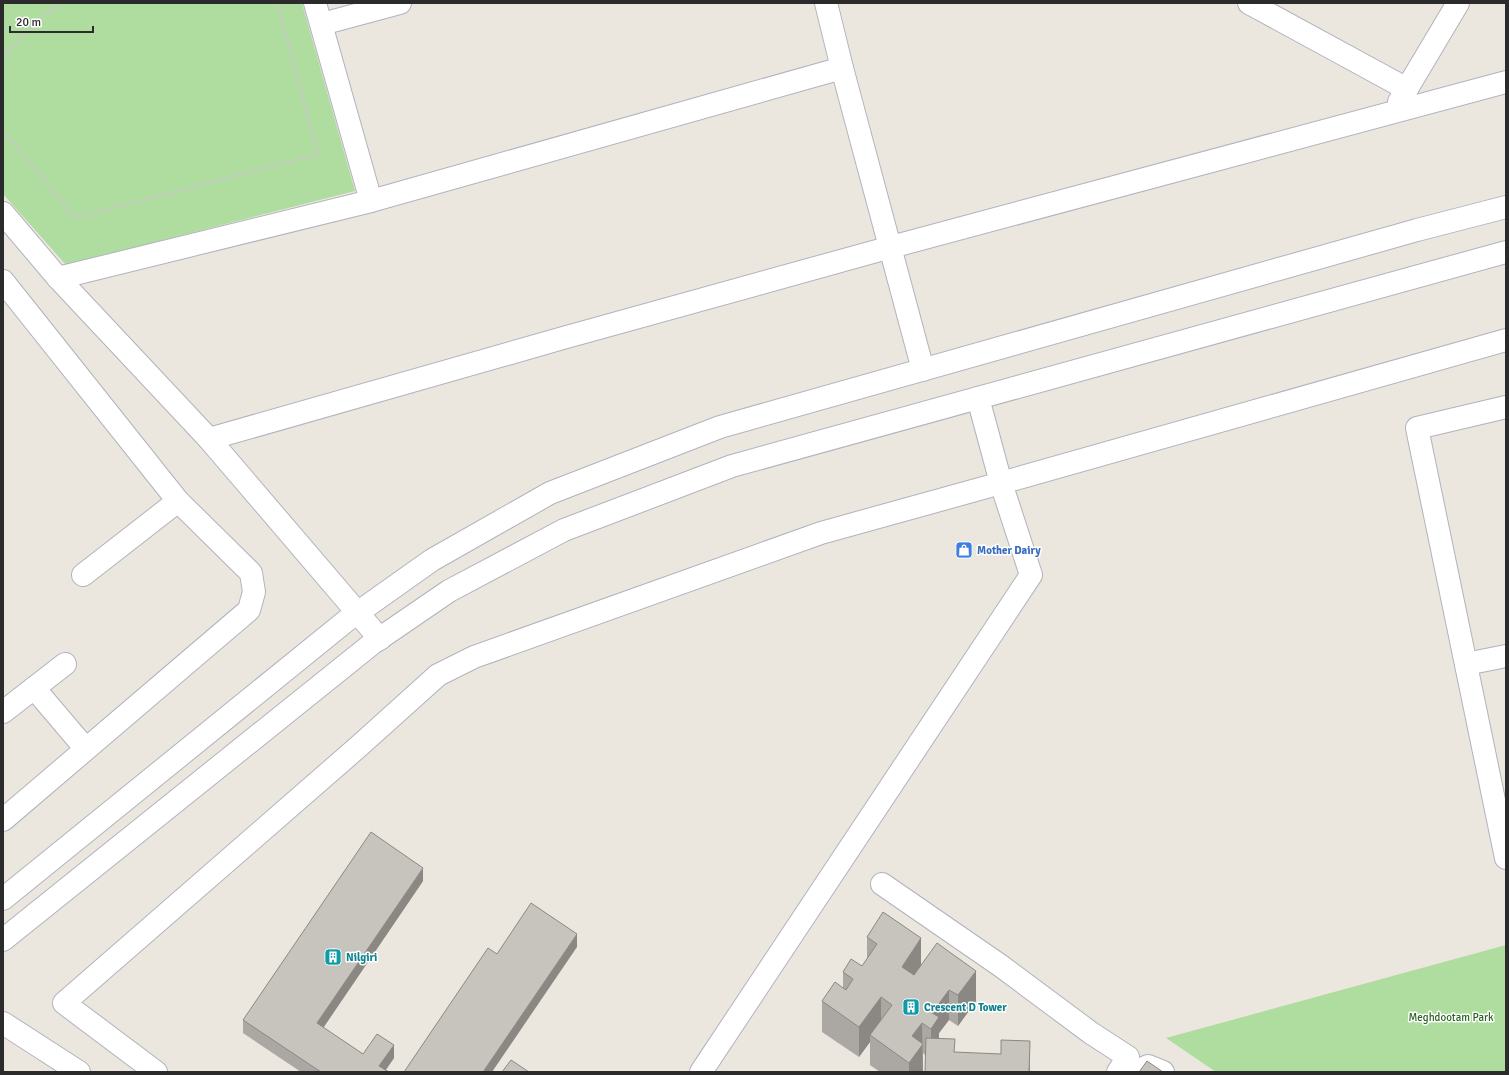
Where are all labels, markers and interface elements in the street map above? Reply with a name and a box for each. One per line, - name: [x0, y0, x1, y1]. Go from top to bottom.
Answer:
- scale bar: [10, 8, 93, 34]
- text: 20 m: [16, 15, 41, 30]
- shop icon: Mother Dairy: [954, 540, 974, 560]
- place label: Mother Dairy: [977, 544, 1041, 557]
- building icon: Nilgiri: [323, 947, 343, 967]
- place label: Nilgiri: [346, 951, 377, 964]
- building icon: Crescent D Tower: [901, 997, 921, 1017]
- place label: Crescent D Tower: [924, 1001, 1007, 1014]
- park label: Meghdootam Park: [1408, 1011, 1494, 1024]

